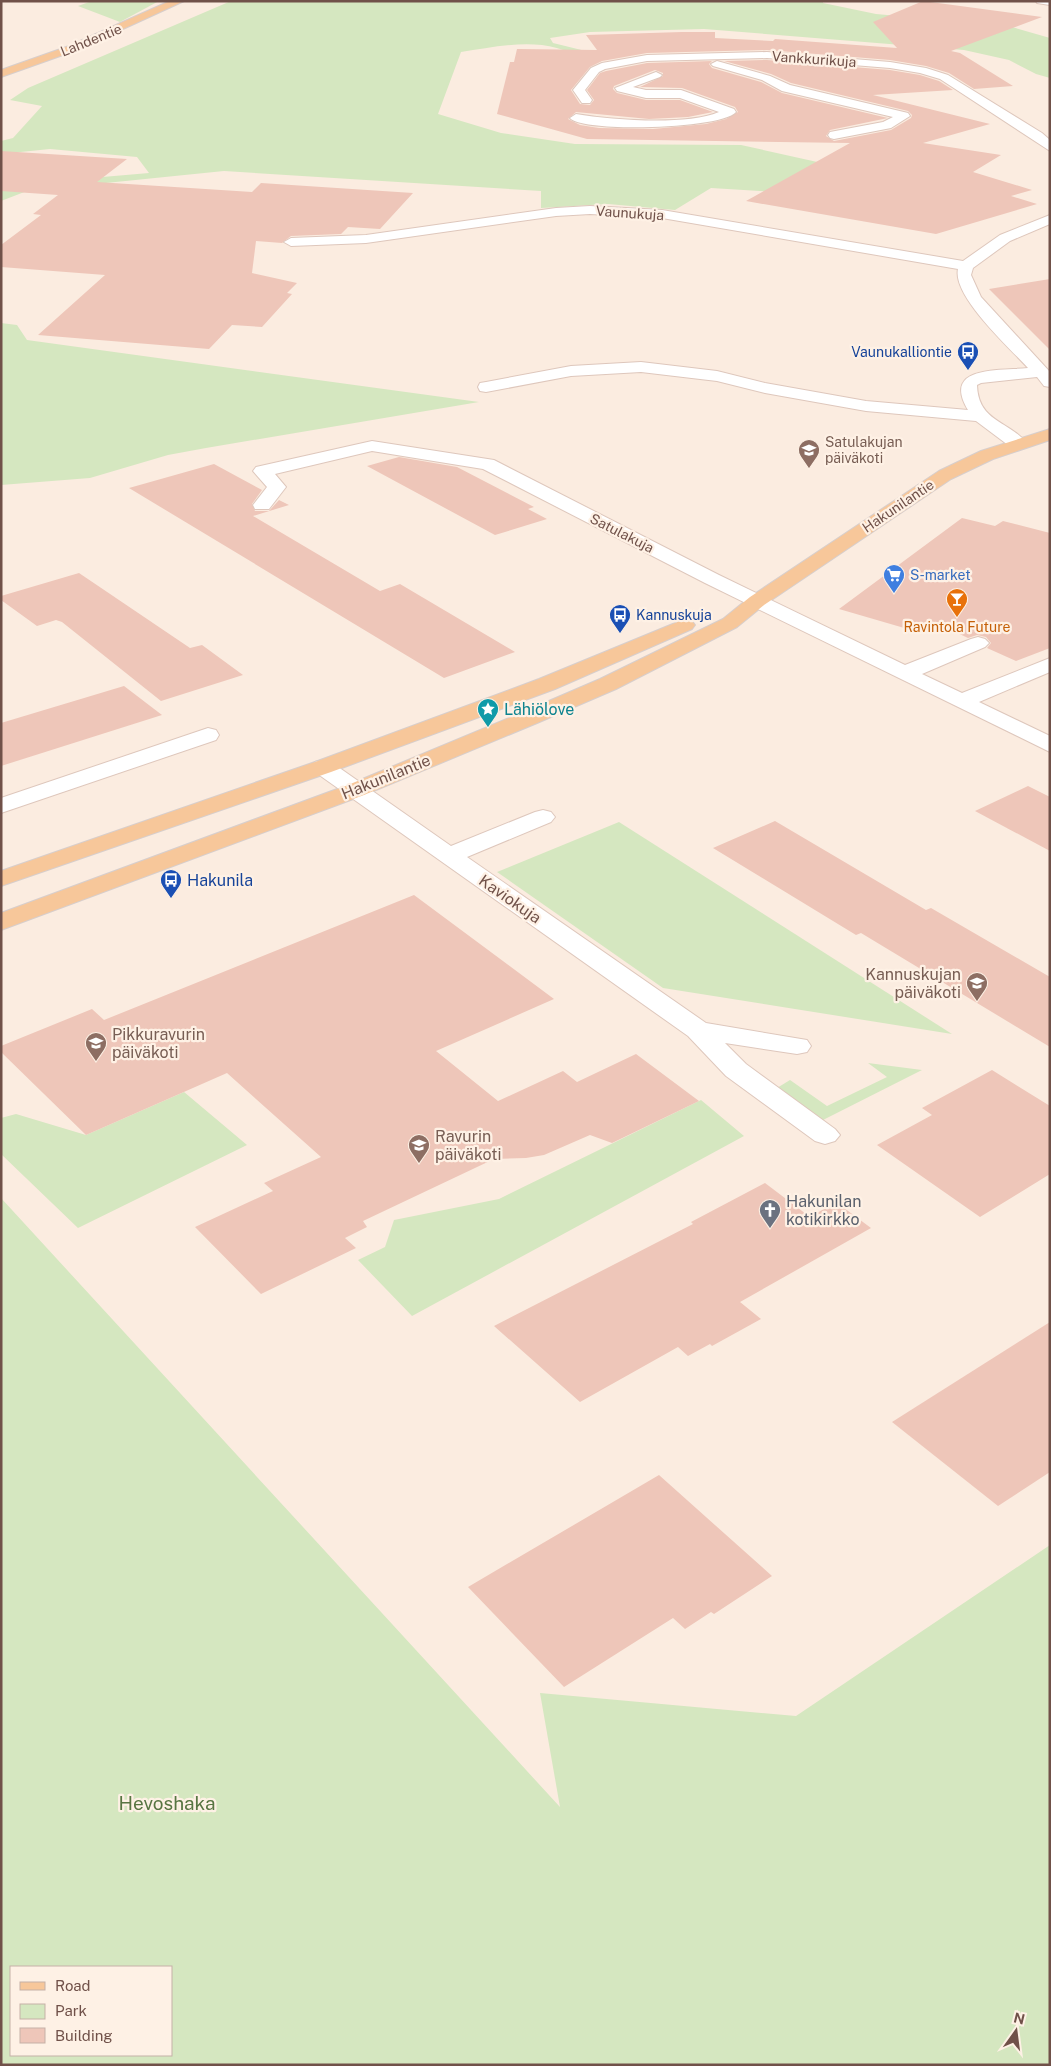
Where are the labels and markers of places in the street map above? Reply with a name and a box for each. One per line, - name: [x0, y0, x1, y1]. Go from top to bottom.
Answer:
- bus stop icon: Vaunukalliontie: [956, 340, 980, 371]
- place label: Vaunukalliontie: [851, 344, 952, 360]
- place label: Satulakujan päiväkoti: [825, 434, 903, 466]
- school or university icon: Satulakujan päiväkoti: [797, 438, 821, 469]
- supermarket icon: S-market: [882, 563, 906, 594]
- place label: S-market: [910, 567, 971, 583]
- bar icon: Ravintola Future: [945, 587, 969, 618]
- bus stop icon: Kannuskuja: [608, 603, 632, 634]
- place label: Kannuskuja: [636, 607, 712, 623]
- place label: Ravintola Future: [904, 619, 1011, 635]
- place icon: Lähiölove: [476, 697, 500, 728]
- place label: Lähiölove: [504, 700, 574, 719]
- bus stop icon: Hakunila: [159, 868, 183, 899]
- place label: Hakunila: [187, 871, 253, 890]
- place label: Kannuskujan päiväkoti: [865, 965, 961, 1002]
- school or university icon: Kannuskujan päiväkoti: [965, 971, 989, 1002]
- place label: Pikkuravurin päiväkoti: [112, 1025, 205, 1062]
- school or university icon: Pikkuravurin päiväkoti: [84, 1031, 108, 1062]
- place label: Ravurin päiväkoti: [435, 1127, 501, 1164]
- school or university icon: Ravurin päiväkoti: [407, 1133, 431, 1164]
- place label: Hakunilan kotikirkko: [786, 1192, 861, 1229]
- church icon: Hakunilan kotikirkko: [758, 1198, 782, 1229]

